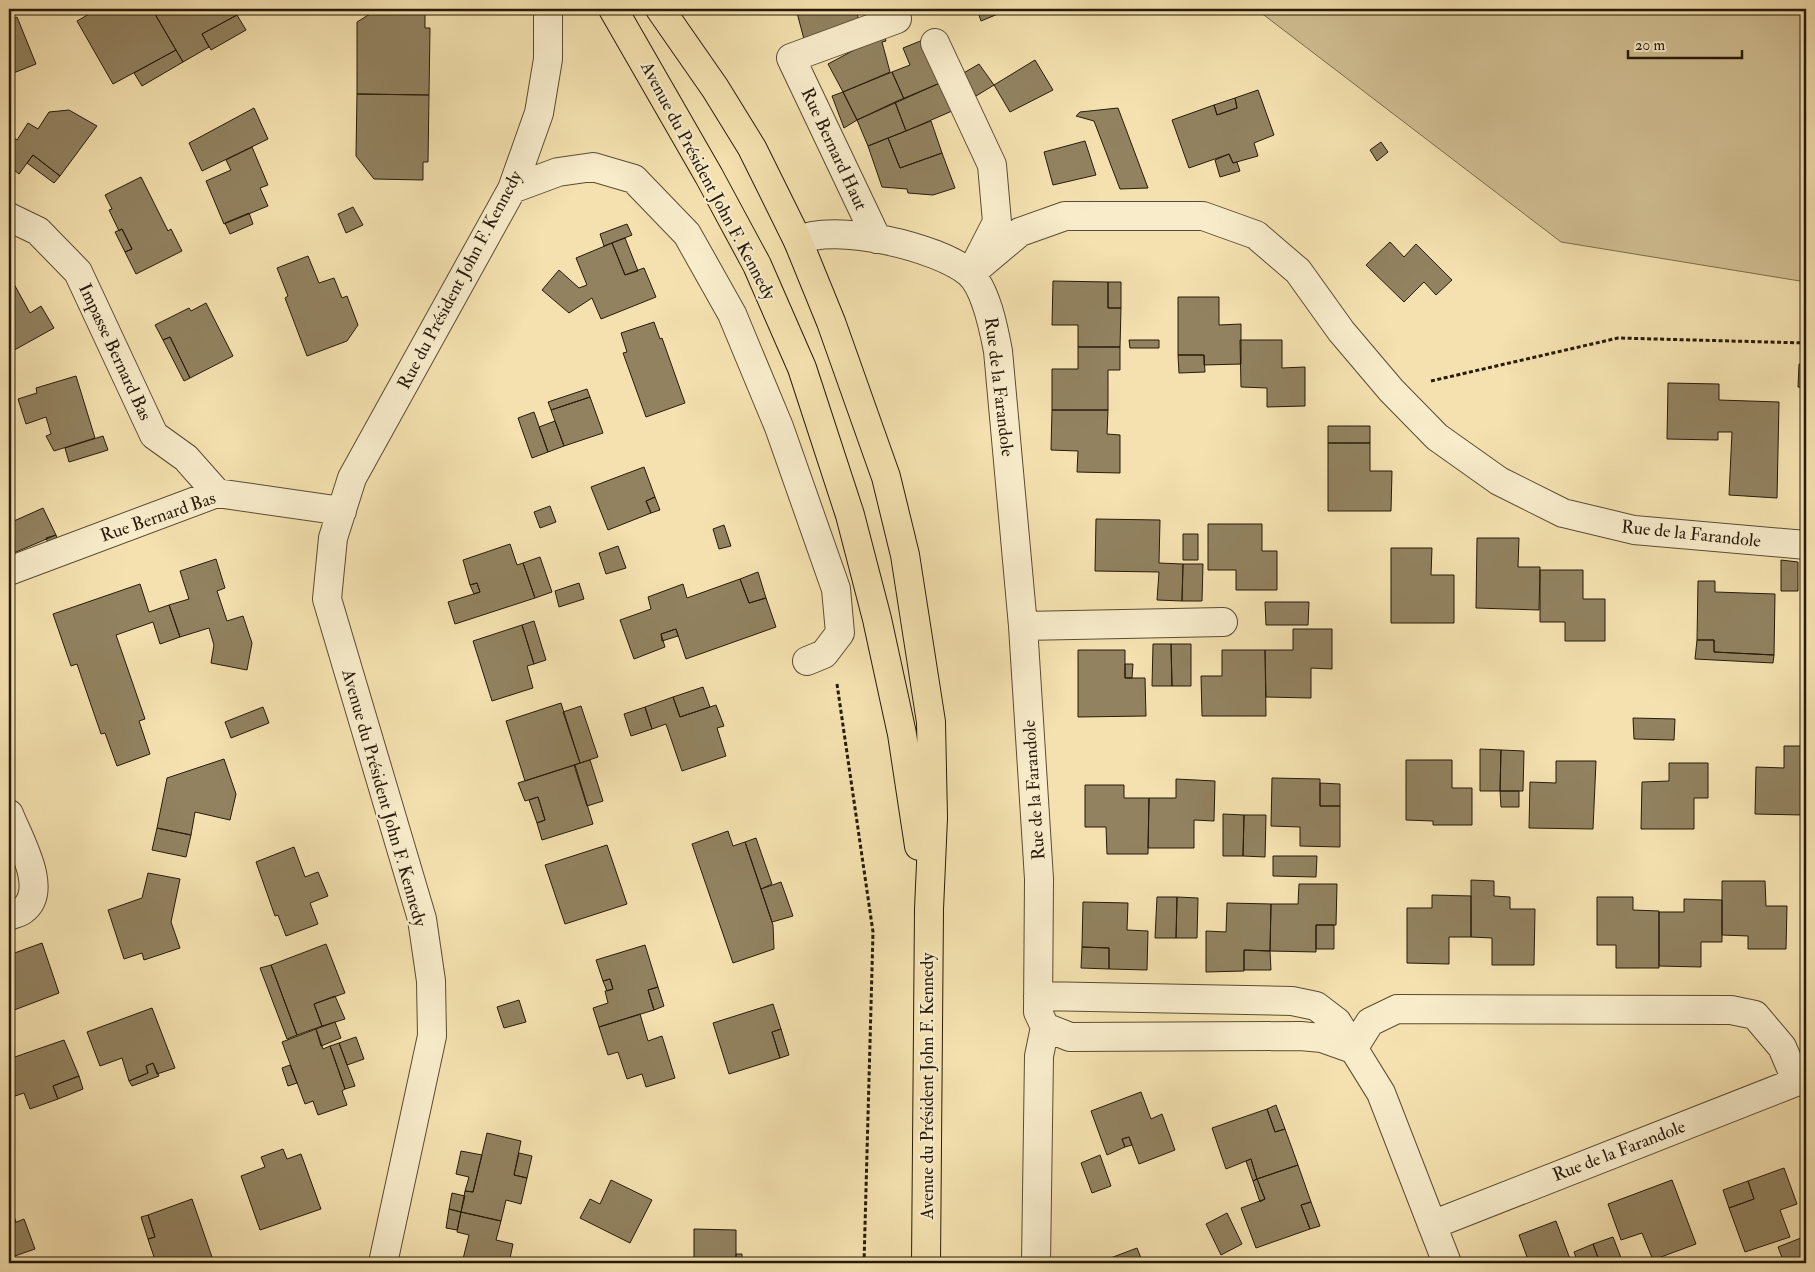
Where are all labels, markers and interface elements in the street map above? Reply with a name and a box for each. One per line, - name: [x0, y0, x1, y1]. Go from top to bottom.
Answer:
- scale bar: [1628, 28, 1741, 60]
- text: 20 m: [1635, 36, 1665, 55]
- street label: Avenue du Président John F. Kennedy: [635, 57, 781, 305]
- street label: Rue Bernard Haut: [796, 84, 872, 214]
- street label: Rue du Président John F. Kennedy: [393, 166, 528, 393]
- street label: Impasse Bernard Bas: [73, 280, 157, 424]
- street label: Rue de la Farandole: [979, 316, 1019, 459]
- street label: Rue Bernard Bas: [97, 486, 219, 548]
- street label: Rue de la Farandole: [1620, 515, 1762, 553]
- street label: Avenue du Président John F. Kennedy: [336, 666, 432, 930]
- street label: Rue de la Farandole: [1018, 719, 1050, 861]
- street label: Avenue du Président John F. Kennedy: [916, 952, 939, 1220]
- street label: Rue de la Farandole: [1549, 1115, 1689, 1187]

